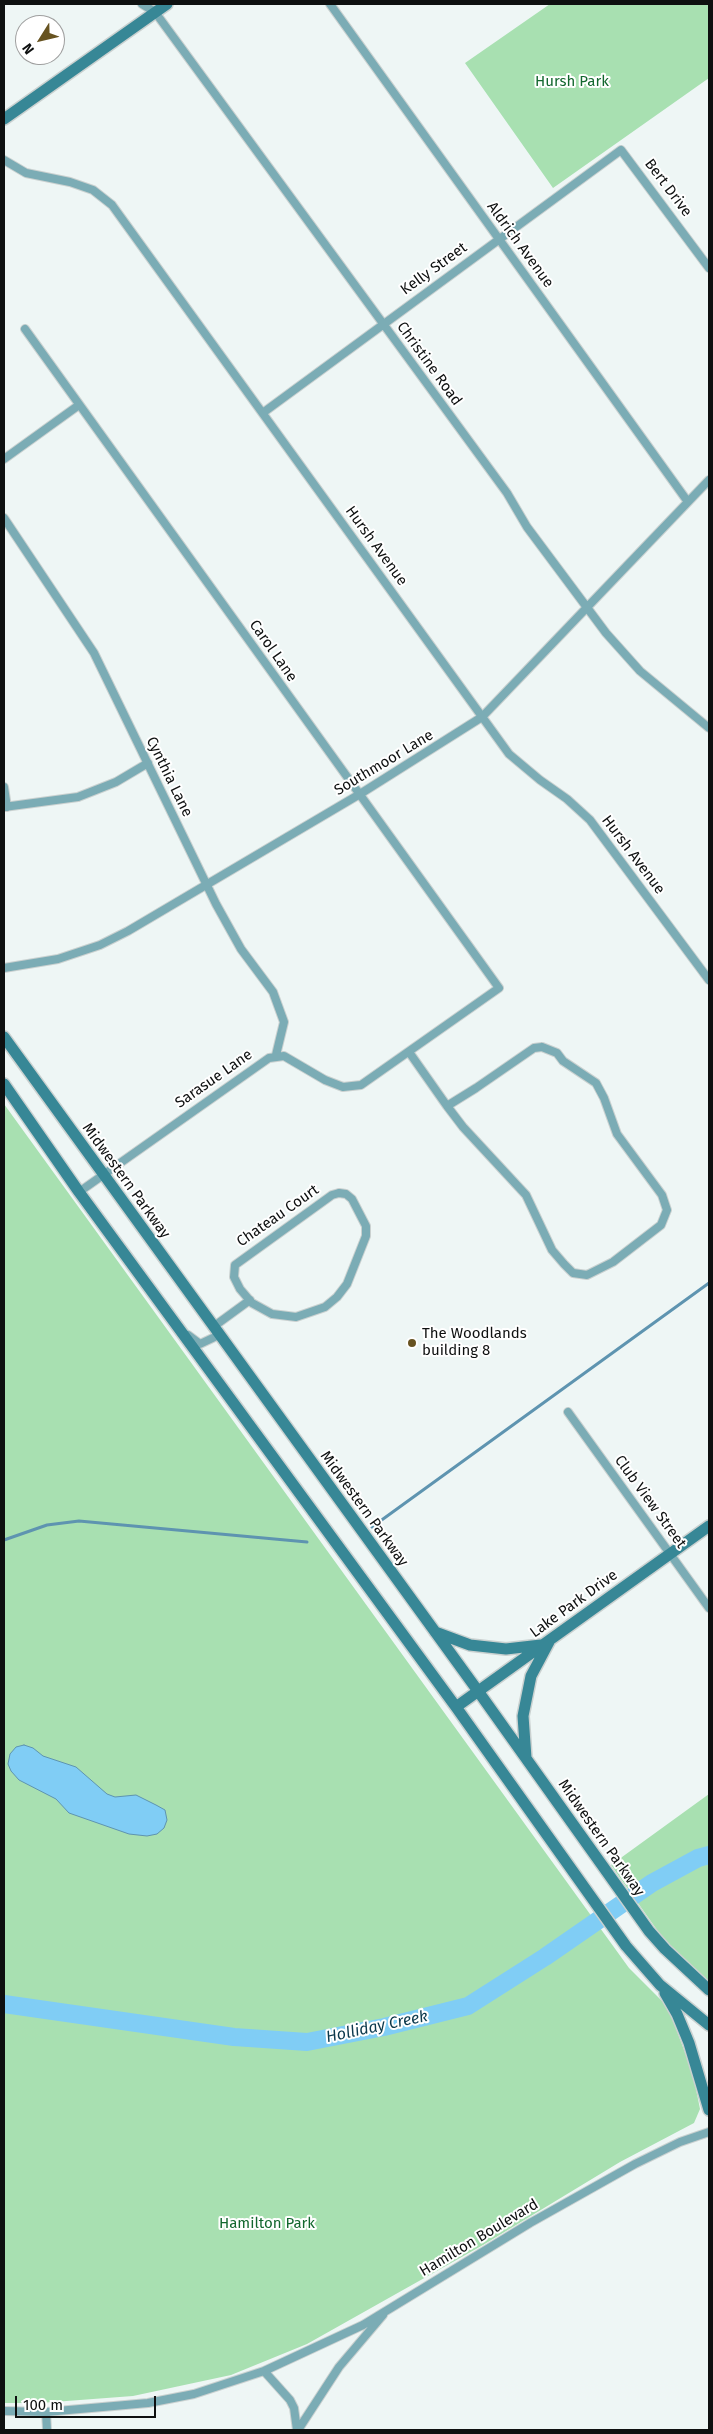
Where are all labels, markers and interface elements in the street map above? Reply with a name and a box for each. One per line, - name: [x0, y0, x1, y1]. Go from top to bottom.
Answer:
- north arrow: [15, 15, 65, 65]
- text: N: [19, 40, 38, 57]
- park label: Hursh Park: [535, 73, 609, 91]
- street label: Bert Drive: [640, 156, 696, 220]
- street label: Aldrich Avenue: [483, 199, 557, 291]
- street label: Kelly Street: [397, 239, 471, 299]
- street label: Christine Road: [393, 319, 465, 409]
- street label: Hursh Avenue: [341, 503, 411, 589]
- street label: Carol Lane: [245, 617, 301, 685]
- street label: Southmoor Lane: [331, 726, 437, 800]
- street label: Cynthia Lane: [142, 734, 196, 820]
- street label: Hursh Avenue: [598, 812, 668, 898]
- street label: Sarasue Lane: [172, 1046, 256, 1112]
- street label: Midwestern Parkway: [78, 1120, 174, 1242]
- street label: Chateau Court: [233, 1181, 323, 1251]
- place label: The Woodlands building 8: [422, 1325, 527, 1360]
- marker: The Woodlands building 8: [406, 1337, 418, 1349]
- street label: Midwestern Parkway: [316, 1448, 412, 1570]
- street label: Club View Street: [610, 1452, 690, 1552]
- street label: Lake Park Drive: [527, 1566, 621, 1642]
- street label: Midwestern Parkway: [554, 1776, 648, 1900]
- water label: Holliday Creek: [324, 2007, 430, 2047]
- street label: Hamilton Boulevard: [416, 2195, 542, 2281]
- park label: Hamilton Park: [219, 2215, 315, 2233]
- scale bar: [18, 2386, 159, 2418]
- text: 100 m: [23, 2396, 63, 2414]

